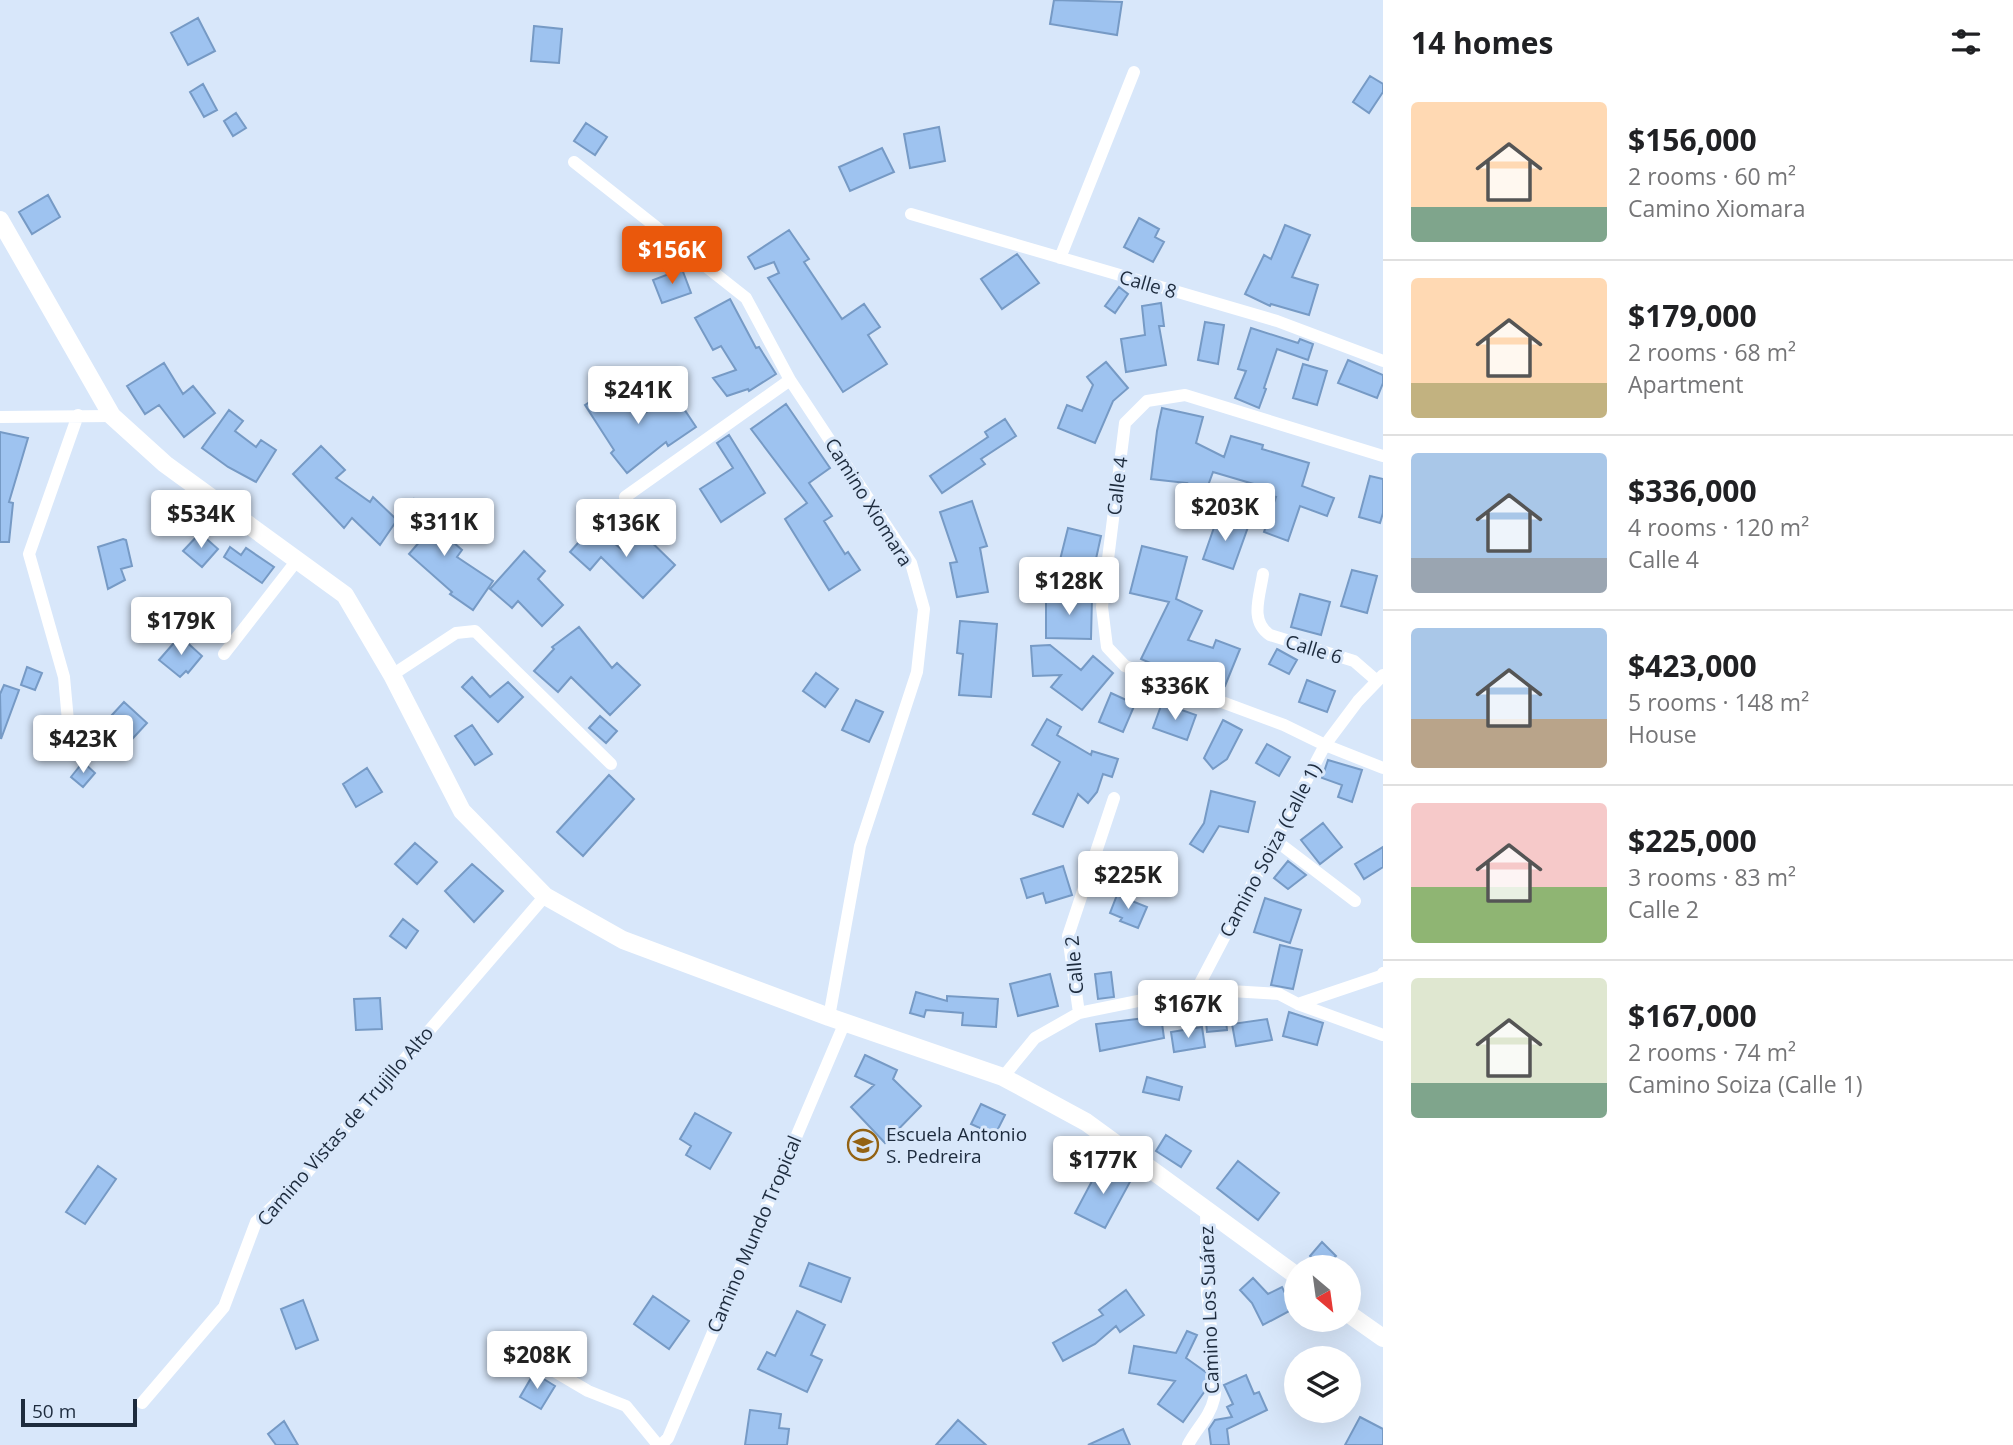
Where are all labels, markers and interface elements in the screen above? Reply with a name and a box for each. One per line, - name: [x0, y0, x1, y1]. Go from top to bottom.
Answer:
- text: 14 homes: [1411, 22, 1554, 63]
- icon: filters: [1947, 23, 1985, 61]
- text: $156,000: [1628, 119, 1757, 160]
- icon: home: [1467, 130, 1551, 214]
- text: 2 rooms · 60 m²: [1628, 160, 1796, 192]
- text: Camino Xiomara: [1628, 192, 1805, 224]
- pin: $156K: [623, 226, 721, 286]
- text: $156K: [638, 233, 706, 265]
- street label: Calle 8: [1116, 263, 1180, 305]
- text: $179,000: [1628, 295, 1757, 336]
- icon: home: [1467, 306, 1551, 390]
- text: 2 rooms · 68 m²: [1628, 336, 1796, 368]
- pin: $241K: [589, 366, 687, 426]
- text: Apartment: [1628, 368, 1744, 400]
- text: $241K: [604, 373, 672, 405]
- street label: Camino Xiomara: [819, 433, 919, 571]
- street label: Calle 4: [1101, 455, 1133, 517]
- text: $336,000: [1628, 470, 1757, 511]
- icon: home: [1467, 481, 1551, 565]
- pin: $203K: [1176, 484, 1274, 543]
- pin: $534K: [152, 490, 250, 550]
- text: $203K: [1191, 490, 1259, 522]
- text: $534K: [167, 497, 235, 529]
- pin: $311K: [395, 498, 493, 558]
- pin: $136K: [577, 500, 675, 559]
- text: $311K: [410, 505, 478, 537]
- text: $136K: [592, 506, 660, 538]
- text: 4 rooms · 120 m²: [1628, 511, 1809, 543]
- text: Calle 4: [1628, 543, 1699, 575]
- pin: $128K: [1020, 558, 1118, 617]
- text: $128K: [1035, 564, 1103, 596]
- pin: $179K: [132, 598, 230, 657]
- text: $179K: [147, 604, 215, 636]
- street label: Calle 6: [1282, 628, 1346, 670]
- text: $423,000: [1628, 645, 1757, 686]
- icon: home: [1467, 656, 1551, 740]
- pin: $336K: [1126, 662, 1224, 722]
- text: $336K: [1141, 669, 1209, 701]
- text: 5 rooms · 148 m²: [1628, 686, 1809, 718]
- pin: $423K: [34, 716, 132, 775]
- text: House: [1628, 718, 1697, 750]
- text: $423K: [49, 722, 117, 754]
- street label: Camino Soiza (Calle 1): [1213, 758, 1327, 942]
- text: $225,000: [1628, 820, 1757, 861]
- icon: home: [1467, 831, 1551, 915]
- pin: $225K: [1079, 852, 1177, 911]
- text: $225K: [1094, 858, 1162, 890]
- text: 3 rooms · 83 m²: [1628, 861, 1796, 893]
- text: Calle 2: [1628, 893, 1699, 925]
- street label: Calle 2: [1058, 935, 1090, 995]
- pin: $167K: [1139, 981, 1237, 1040]
- text: $167K: [1154, 987, 1222, 1019]
- text: $167,000: [1628, 995, 1757, 1036]
- icon: home: [1467, 1006, 1551, 1090]
- street label: Camino Vistas de Trujillo Alto: [251, 1020, 439, 1232]
- text: 2 rooms · 74 m²: [1628, 1036, 1796, 1068]
- text: Camino Soiza (Calle 1): [1628, 1068, 1863, 1100]
- place label: Escuela Antonio S. Pedreira: [886, 1121, 1027, 1169]
- school or university icon: Escuela Antonio S. Pedreira: [846, 1128, 880, 1162]
- street label: Camino Mundo Tropical: [701, 1131, 807, 1337]
- pin: $177K: [1054, 1136, 1152, 1196]
- text: $177K: [1069, 1143, 1137, 1175]
- street label: Camino Los Suárez: [1193, 1225, 1225, 1395]
- north arrow: [1284, 1255, 1362, 1332]
- map controls: [1284, 1255, 1361, 1423]
- pin: $208K: [488, 1332, 586, 1391]
- text: $208K: [503, 1338, 571, 1370]
- button: layers: [1284, 1346, 1361, 1423]
- scale bar: [21, 1396, 136, 1428]
- text: 50 m: [32, 1398, 76, 1424]

